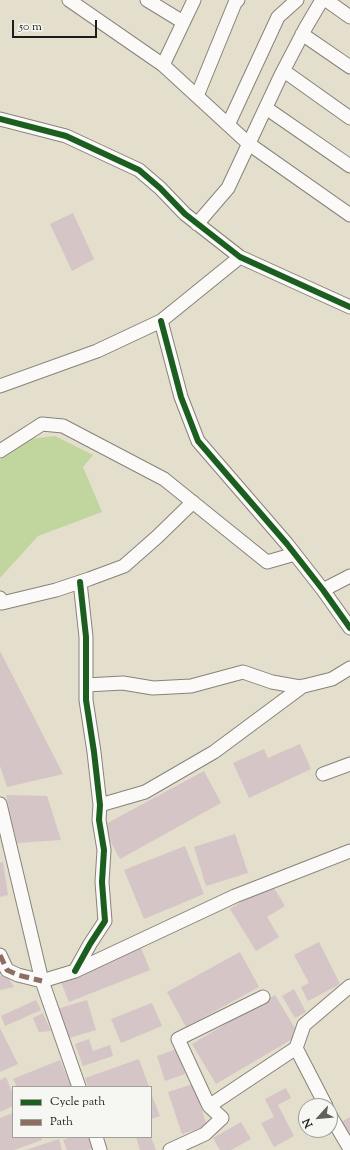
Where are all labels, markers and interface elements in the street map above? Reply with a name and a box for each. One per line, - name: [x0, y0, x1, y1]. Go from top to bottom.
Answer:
- scale bar: [14, 12, 99, 38]
- text: 50 m: [19, 18, 42, 36]
- legend: [12, 1086, 152, 1138]
- text: Cycle path: [50, 1093, 105, 1111]
- north arrow: [298, 1098, 338, 1138]
- text: Path: [50, 1113, 73, 1131]
- text: N: [299, 1115, 317, 1131]

